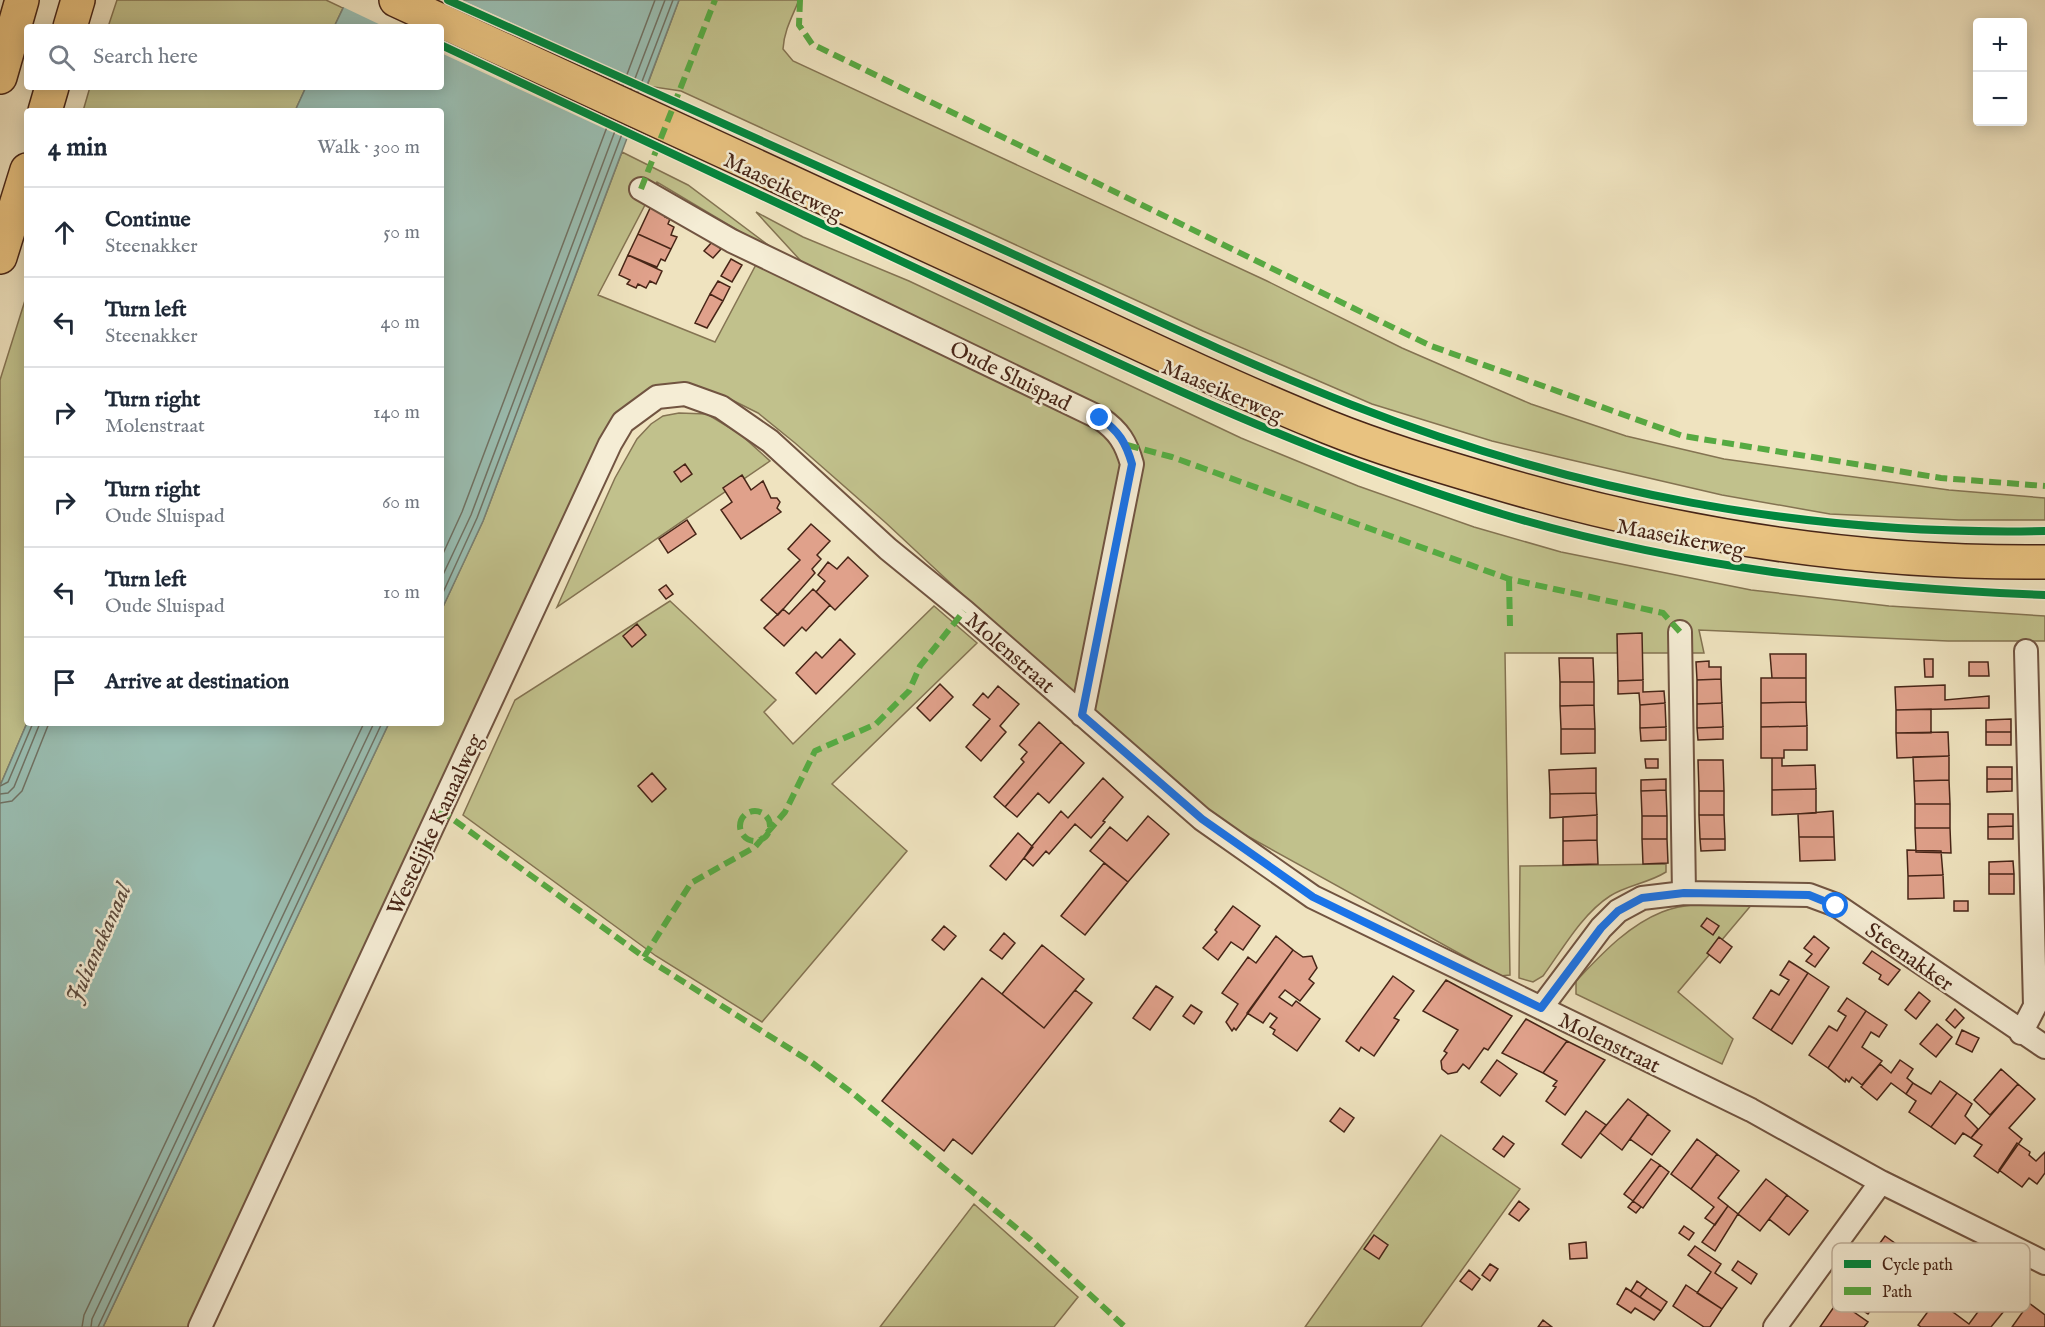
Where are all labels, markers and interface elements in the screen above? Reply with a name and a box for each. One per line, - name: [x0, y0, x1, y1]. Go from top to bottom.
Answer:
- map controls: [1973, 18, 2027, 126]
- button: +: [1973, 18, 2027, 72]
- search box: [24, 24, 444, 90]
- icon: search: [45, 41, 78, 74]
- text: Search here: [93, 43, 198, 71]
- button: −: [1973, 72, 2027, 126]
- text: 4 min: [48, 131, 107, 164]
- text: Walk · 300 m: [317, 135, 420, 160]
- street label: Maaseikerweg: [719, 147, 848, 229]
- text: Continue: [105, 206, 191, 234]
- icon: ahead: [48, 216, 81, 249]
- text: 50 m: [383, 220, 420, 245]
- text: Steenakker: [105, 234, 198, 259]
- text: Turn left: [105, 296, 187, 324]
- icon: left: [48, 306, 81, 339]
- text: 40 m: [381, 310, 420, 335]
- text: Steenakker: [105, 324, 198, 349]
- street label: Oude Sluispad: [945, 335, 1076, 418]
- street label: Maaseikerweg: [1157, 354, 1288, 430]
- text: Turn right: [105, 386, 200, 414]
- icon: right: [48, 396, 81, 429]
- text: 140 m: [373, 400, 420, 425]
- route end: [1086, 404, 1112, 430]
- text: Molenstraat: [105, 414, 205, 439]
- text: Turn right: [105, 476, 200, 504]
- icon: right: [48, 486, 81, 519]
- text: 60 m: [382, 490, 420, 515]
- text: Oude Sluispad: [105, 504, 225, 529]
- street label: Maaseikerweg: [1614, 513, 1748, 565]
- text: Turn left: [105, 566, 187, 594]
- icon: left: [48, 576, 81, 609]
- text: 10 m: [383, 580, 420, 605]
- text: Oude Sluispad: [105, 594, 225, 619]
- street label: Molenstraat: [959, 607, 1061, 700]
- icon: arrive: [48, 666, 81, 699]
- text: Arrive at destination: [105, 668, 289, 696]
- street label: Westelijke Kanaalweg: [381, 729, 491, 920]
- water label: Julianakanaal: [59, 877, 140, 1008]
- route start: [1822, 892, 1848, 918]
- street label: Steenakker: [1859, 917, 1959, 998]
- street label: Molenstraat: [1554, 1007, 1665, 1081]
- legend: [1832, 1243, 2030, 1312]
- text: Cycle path: [1882, 1256, 1953, 1276]
- text: Path: [1882, 1283, 1913, 1303]

